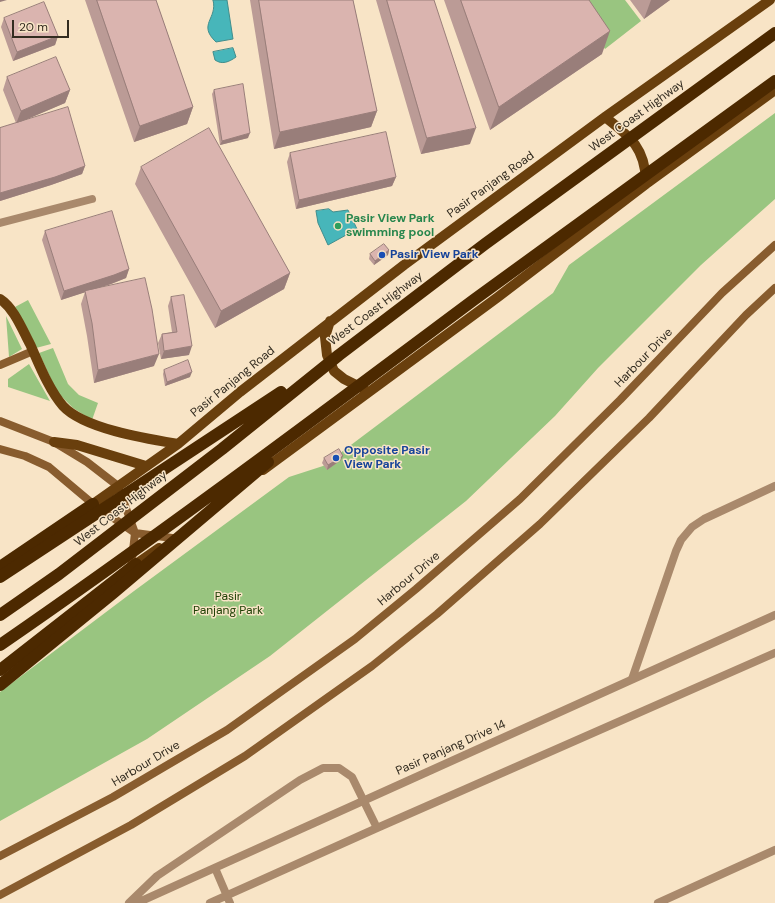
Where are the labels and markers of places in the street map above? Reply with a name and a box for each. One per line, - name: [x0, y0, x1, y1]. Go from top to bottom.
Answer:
- place label: Pasir View Park swimming pool: [346, 212, 435, 240]
- marker: Pasir View Park swimming pool: [333, 221, 343, 231]
- place label: Pasir View Park: [390, 248, 479, 262]
- marker: Pasir View Park: [377, 250, 387, 260]
- place label: Opposite Pasir View Park: [344, 444, 430, 472]
- marker: Opposite Pasir View Park: [331, 453, 341, 463]

